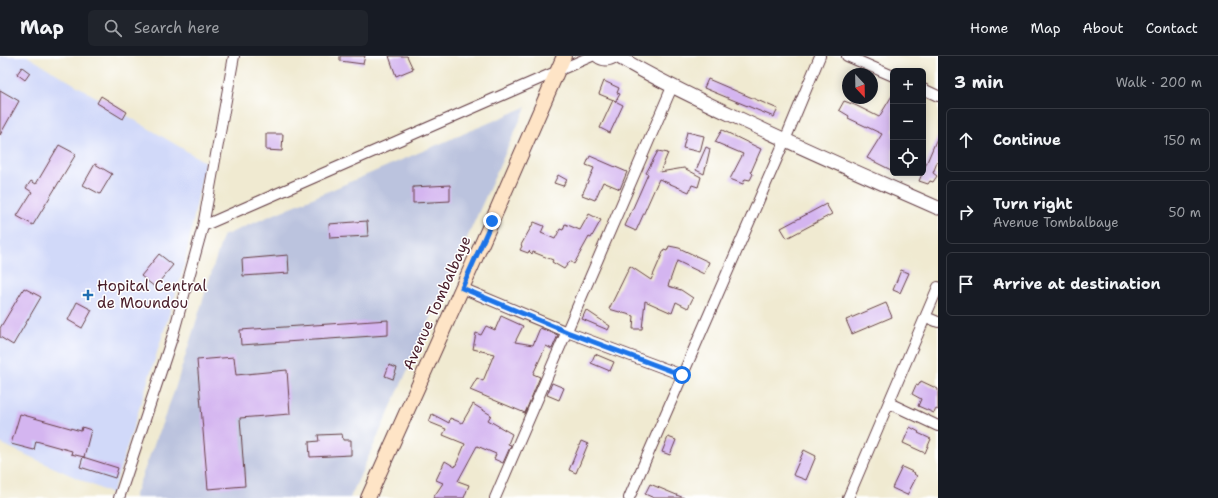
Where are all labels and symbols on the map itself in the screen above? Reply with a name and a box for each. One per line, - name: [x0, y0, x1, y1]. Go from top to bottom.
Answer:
- north arrow: [842, 68, 878, 104]
- route end: [483, 212, 501, 230]
- street label: Avenue Tombalbaye: [398, 233, 476, 373]
- place label: Hopital Central de Moundou: [97, 276, 207, 313]
- marker: Hopital Central de Moundou: [82, 289, 94, 301]
- route start: [673, 366, 691, 384]

